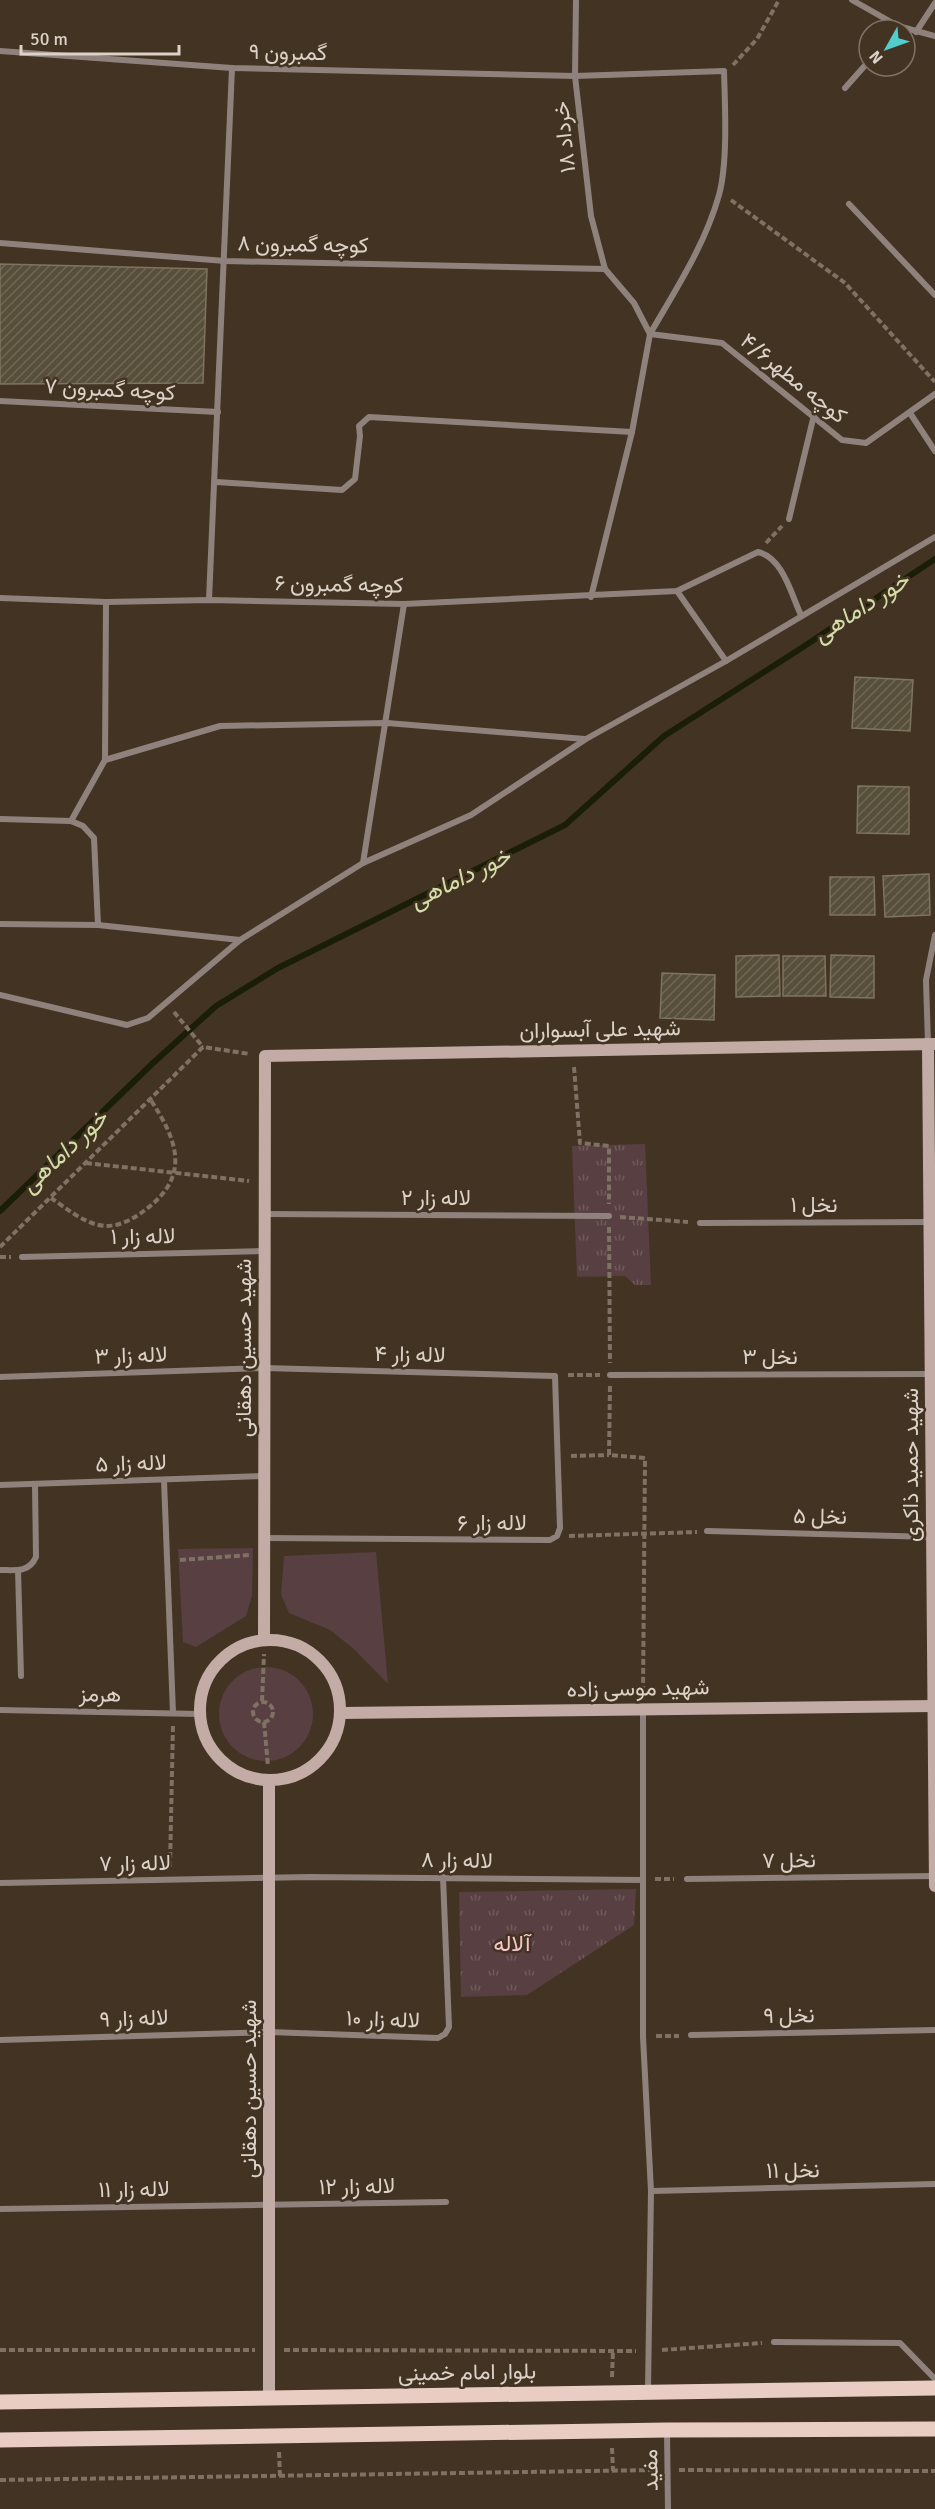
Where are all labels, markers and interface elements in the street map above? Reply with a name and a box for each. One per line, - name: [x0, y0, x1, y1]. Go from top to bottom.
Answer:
- scale bar: [21, 18, 178, 56]
- north arrow: [857, 18, 917, 78]
- text: 50 m: [30, 28, 68, 50]
- street label: گمبرون ۹: [249, 38, 328, 66]
- text: N: [865, 46, 888, 68]
- street label: خرداد ۱۸: [547, 100, 581, 174]
- street label: کوچه گمبرون ۸: [237, 229, 369, 260]
- street label: کوچه مطهر۴/۶: [735, 327, 853, 430]
- street label: کوچه گمبرون ۷: [44, 372, 176, 407]
- water label: خور داماهی: [807, 564, 915, 649]
- street label: کوچه گمبرون ۶: [274, 569, 404, 600]
- water label: خور داماهی: [405, 840, 516, 915]
- street label: شهید علی آبسواران: [519, 1014, 681, 1044]
- water label: خور داماهی: [14, 1102, 115, 1199]
- street label: لاله زار ۲: [401, 1184, 471, 1211]
- street label: نخل ۱: [790, 1191, 838, 1218]
- street label: لاله زار ۱: [110, 1222, 176, 1250]
- street label: شهید حسین دهقانی: [230, 1259, 257, 1437]
- street label: لاله زار ۳: [94, 1340, 168, 1370]
- street label: لاله زار ۴: [374, 1340, 446, 1368]
- street label: نخل ۳: [742, 1343, 798, 1370]
- street label: شهید حمید ذاکری: [897, 1388, 924, 1542]
- street label: لاله زار ۵: [95, 1448, 167, 1478]
- street label: نخل ۵: [793, 1502, 847, 1530]
- street label: لاله زار ۶: [457, 1509, 527, 1536]
- street label: شهید موسی زاده: [566, 1673, 710, 1703]
- street label: هرمز: [78, 1680, 121, 1708]
- street label: لاله زار ۸: [421, 1846, 493, 1874]
- street label: نخل ۷: [762, 1846, 816, 1874]
- street label: لاله زار ۷: [99, 1849, 171, 1877]
- park label: آلاله: [494, 1930, 532, 1957]
- street label: شهید حسین دهقانی: [235, 2000, 262, 2178]
- street label: نخل ۹: [763, 2001, 815, 2029]
- street label: لاله زار ۹: [99, 2003, 169, 2033]
- street label: لاله زار ۱۰: [345, 2004, 421, 2034]
- street label: نخل ۱۱: [766, 2156, 820, 2184]
- street label: لاله زار ۱۲: [319, 2172, 395, 2200]
- street label: لاله زار ۱۱: [98, 2175, 170, 2203]
- street label: بلوار امام خمینی: [398, 2357, 536, 2388]
- street label: مفید: [636, 2449, 664, 2491]

